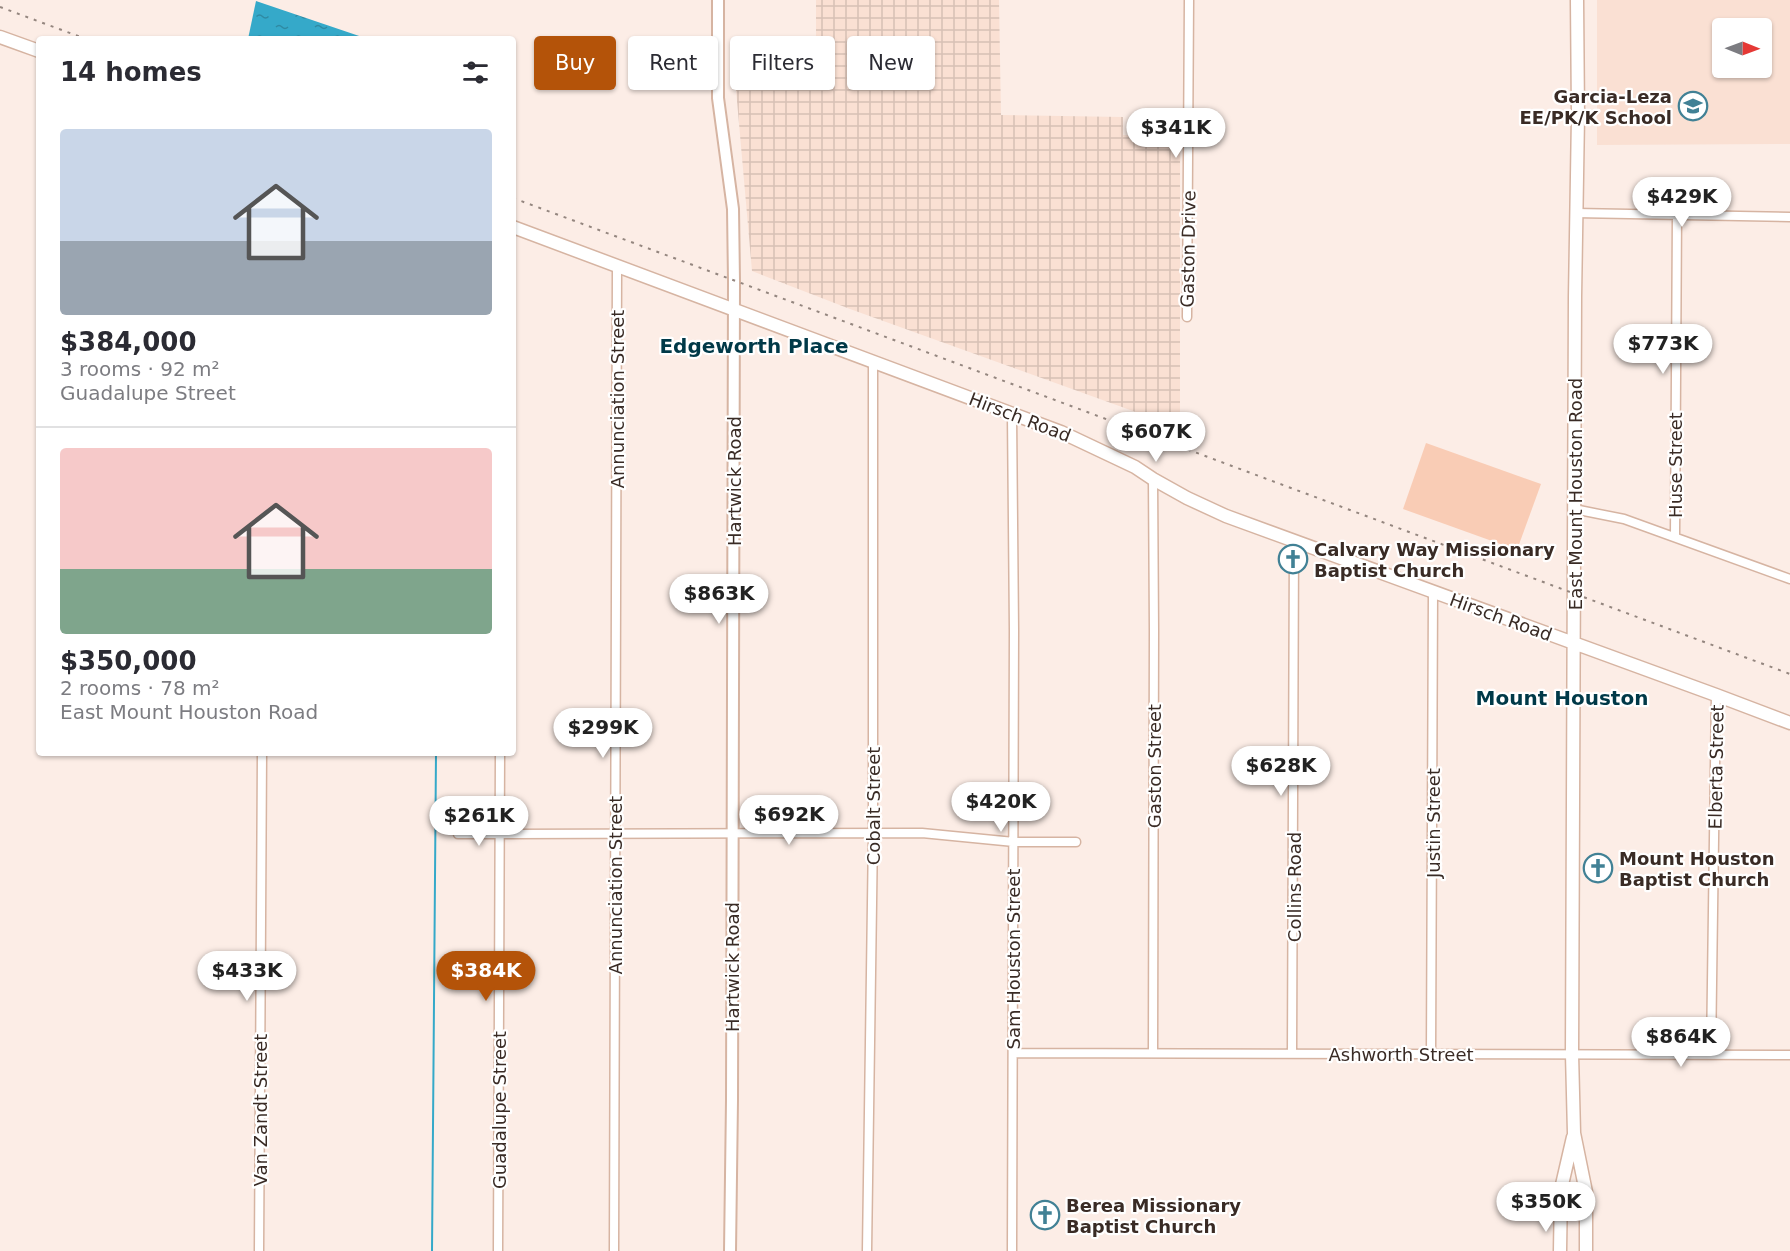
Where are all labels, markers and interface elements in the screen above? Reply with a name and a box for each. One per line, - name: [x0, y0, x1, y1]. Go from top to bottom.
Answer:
- north arrow: [1712, 18, 1772, 78]
- map controls: [1712, 18, 1772, 78]
- chip: Buy: [534, 36, 616, 90]
- chip: Rent: [628, 36, 718, 90]
- chip: Filters: [730, 36, 835, 90]
- chip: New: [847, 36, 935, 90]
- icon: filters: [459, 56, 492, 89]
- text: 14 homes: [60, 57, 202, 87]
- place label: Garcia-Leza EE/PK/K School: [1520, 86, 1672, 128]
- school or university icon: Garcia-Leza EE/PK/K School: [1677, 90, 1709, 122]
- pin: $341K: [1134, 108, 1218, 159]
- text: $341K: [1140, 115, 1212, 139]
- icon: home: [222, 168, 330, 276]
- pin: $429K: [1640, 177, 1724, 228]
- text: $429K: [1646, 184, 1718, 208]
- street label: Gaston Drive: [1176, 190, 1200, 308]
- street label: Annunciation Street: [607, 310, 628, 488]
- pin: $773K: [1621, 324, 1705, 375]
- text: $384,000: [60, 327, 197, 357]
- text: $773K: [1627, 331, 1699, 355]
- district label: Edgeworth Place: [659, 334, 849, 358]
- text: 3 rooms · 92 m²: [60, 357, 220, 381]
- street label: East Mount Houston Road: [1565, 378, 1586, 610]
- text: Guadalupe Street: [60, 381, 236, 405]
- street label: Hirsch Road: [966, 388, 1074, 446]
- pin: $607K: [1114, 412, 1198, 463]
- street label: Huse Street: [1665, 412, 1686, 518]
- street label: Hartwick Road: [724, 416, 745, 546]
- text: $607K: [1120, 419, 1192, 443]
- icon: home: [222, 487, 330, 595]
- place label: Calvary Way Missionary Baptist Church: [1314, 539, 1555, 581]
- church icon: Calvary Way Missionary Baptist Church: [1277, 543, 1309, 575]
- pin: $863K: [677, 574, 761, 625]
- text: $863K: [683, 581, 755, 605]
- street label: Hirsch Road: [1447, 589, 1555, 645]
- text: $350,000: [60, 646, 197, 676]
- text: 2 rooms · 78 m²: [60, 676, 220, 700]
- district label: Mount Houston: [1476, 686, 1648, 710]
- text: East Mount Houston Road: [60, 700, 318, 724]
- street label: Gaston Street: [1144, 704, 1165, 828]
- street label: Elberta Street: [1704, 704, 1728, 830]
- pin: $299K: [561, 708, 645, 759]
- text: $299K: [567, 715, 639, 739]
- pin: $628K: [1239, 746, 1323, 797]
- street label: Cobalt Street: [863, 747, 884, 865]
- text: $628K: [1245, 753, 1317, 777]
- street label: Justin Street: [1423, 768, 1444, 879]
- pin: $420K: [959, 782, 1043, 833]
- text: $420K: [965, 789, 1037, 813]
- pin: $692K: [747, 795, 831, 846]
- pin: $261K: [437, 796, 521, 847]
- street label: Annunciation Street: [605, 796, 626, 974]
- text: $692K: [753, 802, 825, 826]
- text: $261K: [443, 803, 515, 827]
- street label: Collins Road: [1284, 832, 1305, 942]
- place label: Mount Houston Baptist Church: [1619, 848, 1775, 890]
- church icon: Mount Houston Baptist Church: [1582, 852, 1614, 884]
- street label: Sam Houston Street: [1003, 869, 1024, 1049]
- street label: Hartwick Road: [722, 902, 743, 1032]
- pin: $433K: [205, 951, 289, 1002]
- pin: $384K: [444, 951, 528, 1002]
- text: $433K: [211, 958, 283, 982]
- text: $384K: [450, 958, 522, 982]
- pin: $864K: [1639, 1017, 1723, 1068]
- text: $864K: [1645, 1024, 1717, 1048]
- street label: Guadalupe Street: [489, 1031, 510, 1189]
- street label: Van Zandt Street: [250, 1034, 271, 1186]
- street label: Ashworth Street: [1328, 1044, 1474, 1065]
- pin: $350K: [1504, 1182, 1588, 1233]
- text: $350K: [1510, 1189, 1582, 1213]
- place label: Berea Missionary Baptist Church: [1066, 1195, 1241, 1237]
- church icon: Berea Missionary Baptist Church: [1029, 1199, 1061, 1231]

